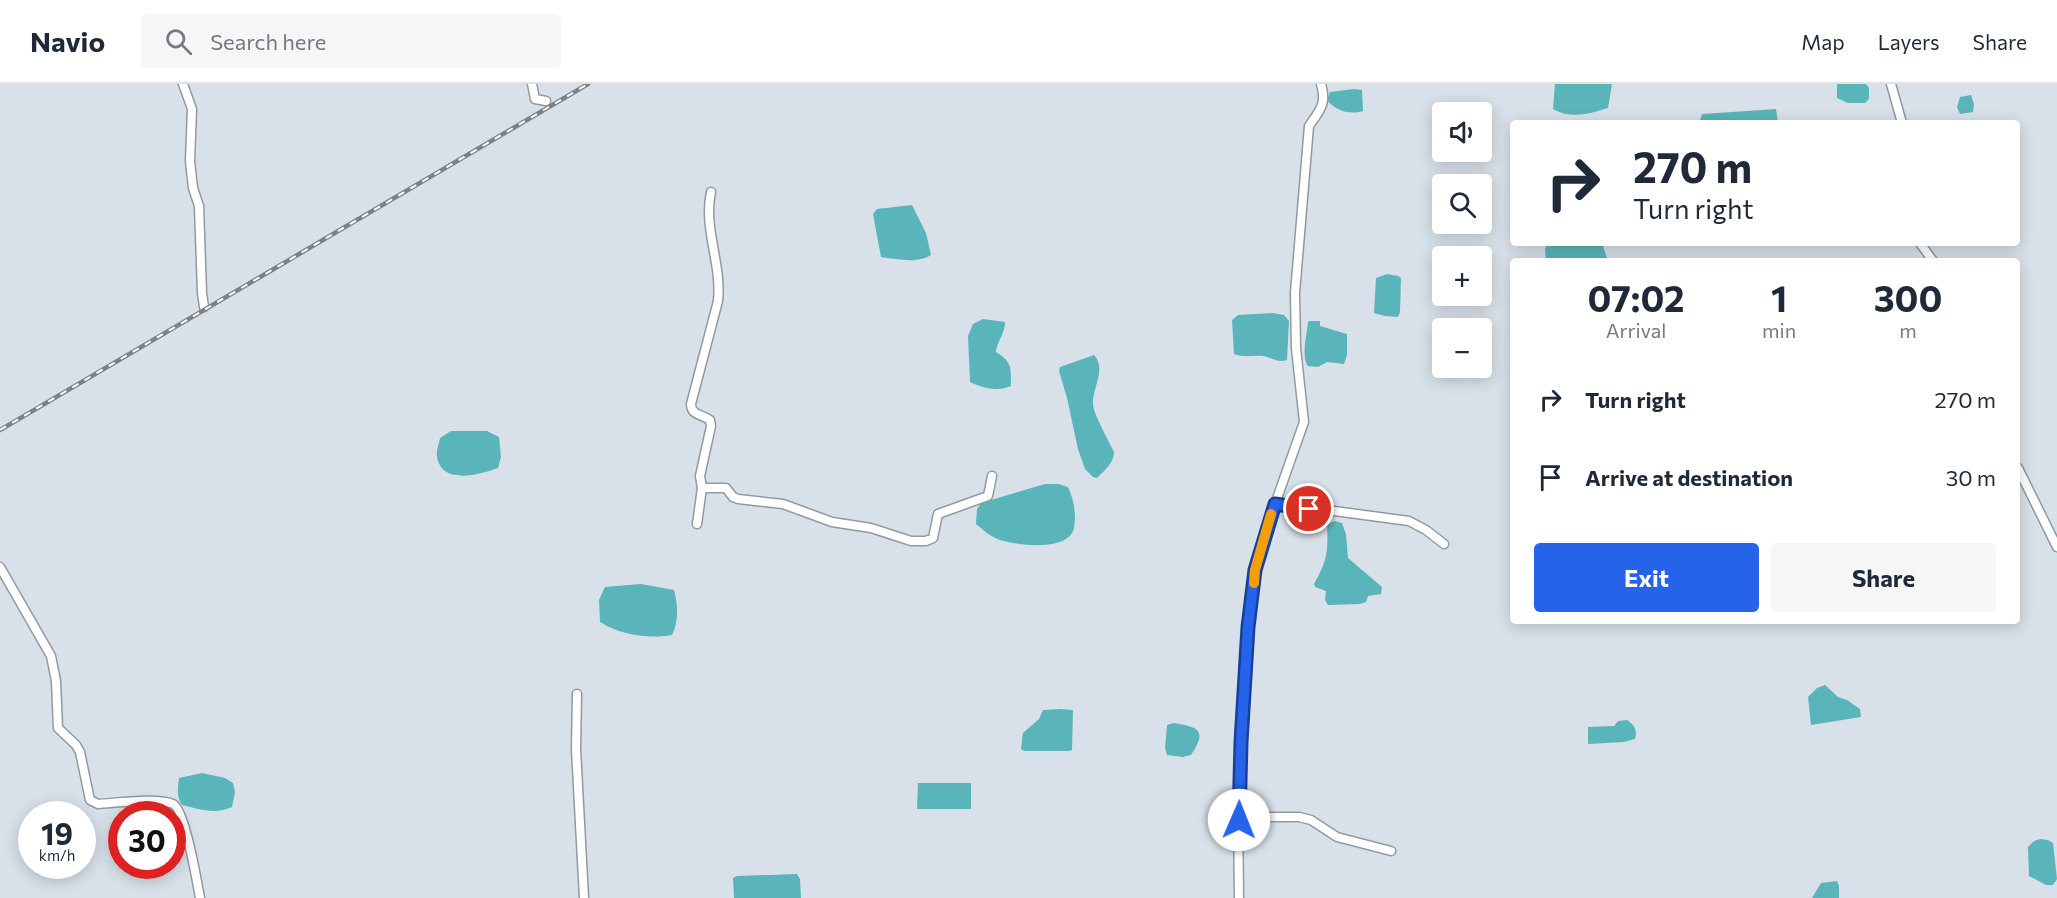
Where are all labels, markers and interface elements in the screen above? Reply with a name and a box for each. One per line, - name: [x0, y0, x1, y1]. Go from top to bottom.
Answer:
- search box: [141, 14, 561, 68]
- text: Navio: [30, 24, 105, 58]
- icon: search: [162, 25, 195, 58]
- text: Search here: [210, 28, 326, 55]
- text: Map: [1801, 29, 1845, 54]
- text: Layers: [1878, 29, 1940, 54]
- text: Share: [1973, 29, 2027, 54]
- map controls: [1432, 102, 1492, 378]
- button: sound: [1432, 102, 1492, 162]
- text: 270 m: [1633, 140, 1752, 192]
- icon: right: [1534, 144, 1612, 222]
- button: search: [1432, 174, 1492, 234]
- text: Turn right: [1633, 192, 1753, 225]
- button: +: [1432, 246, 1492, 306]
- text: 07:02: [1588, 275, 1685, 319]
- text: 1: [1771, 275, 1787, 319]
- text: 300: [1874, 275, 1942, 319]
- button: −: [1432, 318, 1492, 378]
- text: Arrival: [1606, 318, 1666, 342]
- text: min: [1762, 318, 1796, 342]
- text: m: [1899, 318, 1917, 342]
- icon: right: [1534, 383, 1567, 416]
- text: Turn right: [1585, 386, 1686, 413]
- text: 270 m: [1935, 386, 1996, 413]
- icon: arrive: [1534, 461, 1567, 494]
- text: Arrive at destination: [1585, 464, 1793, 491]
- text: 30 m: [1946, 464, 1996, 491]
- pin: [1283, 483, 1334, 534]
- icon: arrive: [1292, 492, 1325, 525]
- button: Exit: [1534, 543, 1759, 612]
- button: Share: [1771, 543, 1996, 612]
- position arrow: [1207, 788, 1271, 852]
- speed limit sign: 30: [108, 801, 186, 879]
- text: 19: [41, 814, 73, 851]
- text: km/h: [39, 846, 75, 864]

